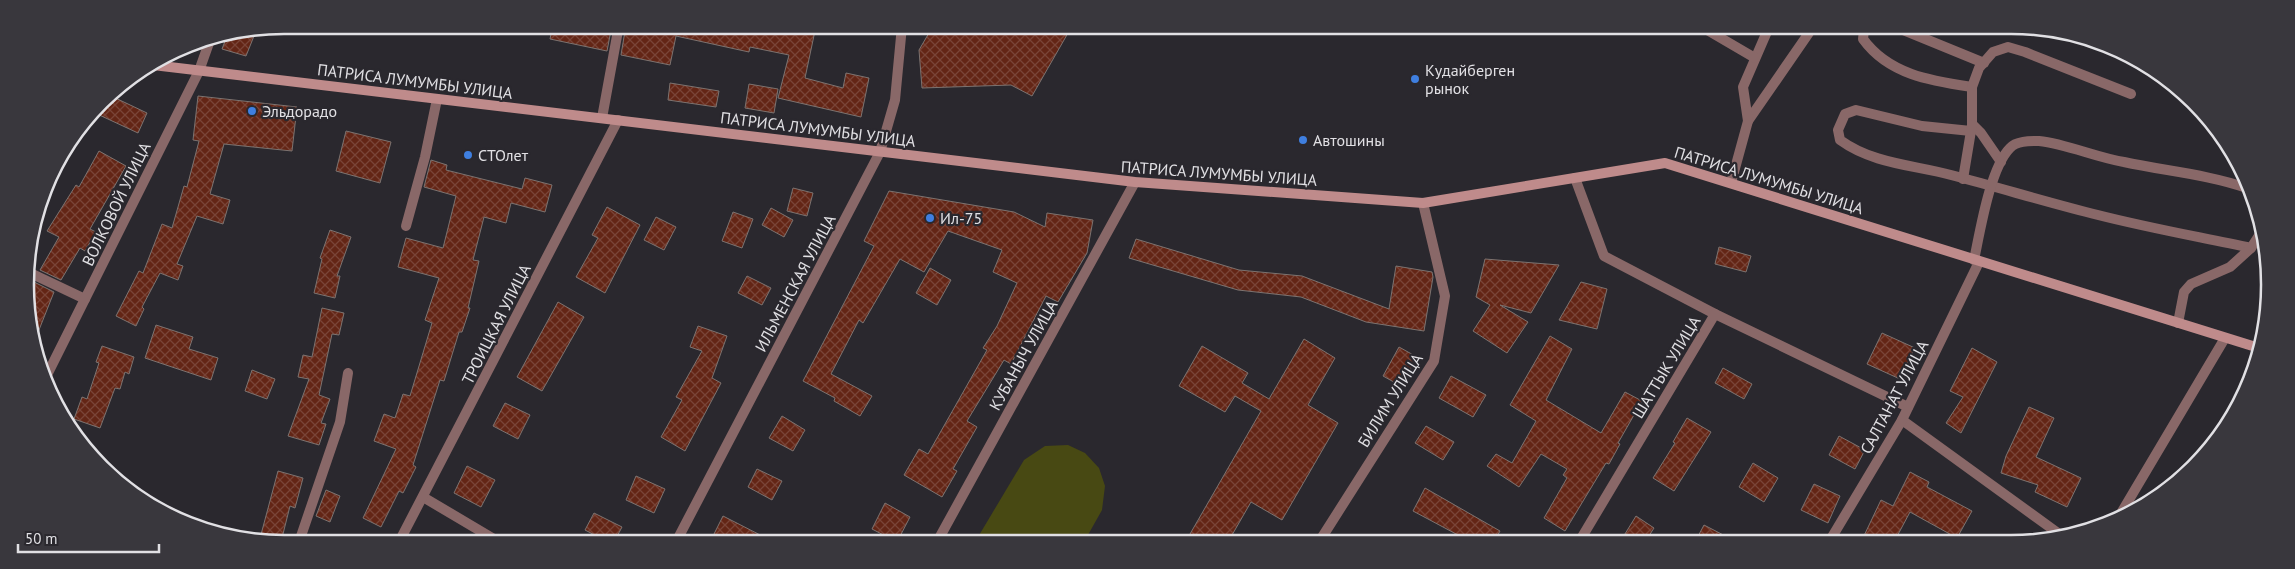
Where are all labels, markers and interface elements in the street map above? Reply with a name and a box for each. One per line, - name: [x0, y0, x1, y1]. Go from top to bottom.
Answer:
- street label: ПАТРИСА ЛУМУМБЫ УЛИЦА: [316, 59, 514, 103]
- place label: Кудайберген рынок: [1425, 60, 1515, 98]
- marker: Кудайберген рынок: [1409, 73, 1421, 85]
- place label: Эльдорадо: [262, 101, 337, 121]
- marker: Эльдорадо: [246, 105, 258, 117]
- street label: ПАТРИСА ЛУМУМБЫ УЛИЦА: [719, 107, 917, 151]
- place label: Автошины: [1313, 130, 1385, 150]
- marker: Автошины: [1297, 134, 1309, 146]
- street label: ВОЛКОВОЙ УЛИЦА: [77, 138, 155, 269]
- street label: ПАТРИСА ЛУМУМБЫ УЛИЦА: [1672, 142, 1867, 218]
- place label: СТОлет: [478, 145, 529, 165]
- marker: СТОлет: [462, 149, 474, 161]
- street label: ПАТРИСА ЛУМУМБЫ УЛИЦА: [1120, 156, 1318, 190]
- place label: Ил-75: [940, 208, 982, 228]
- street label: ИЛЬМЕНСКАЯ УЛИЦА: [750, 210, 840, 355]
- marker: Ил-75: [924, 212, 936, 224]
- street label: ТРОИЦКАЯ УЛИЦА: [457, 260, 535, 387]
- street label: КУБАНЫЧ УЛИЦА: [984, 296, 1062, 414]
- street label: ШАТТЫК УЛИЦА: [1628, 312, 1705, 422]
- street label: САЛТАНАТ УЛИЦА: [1856, 336, 1933, 457]
- street label: БИЛИМ УЛИЦА: [1353, 349, 1427, 451]
- scale bar: [18, 522, 159, 554]
- text: 50 m: [25, 529, 58, 548]

